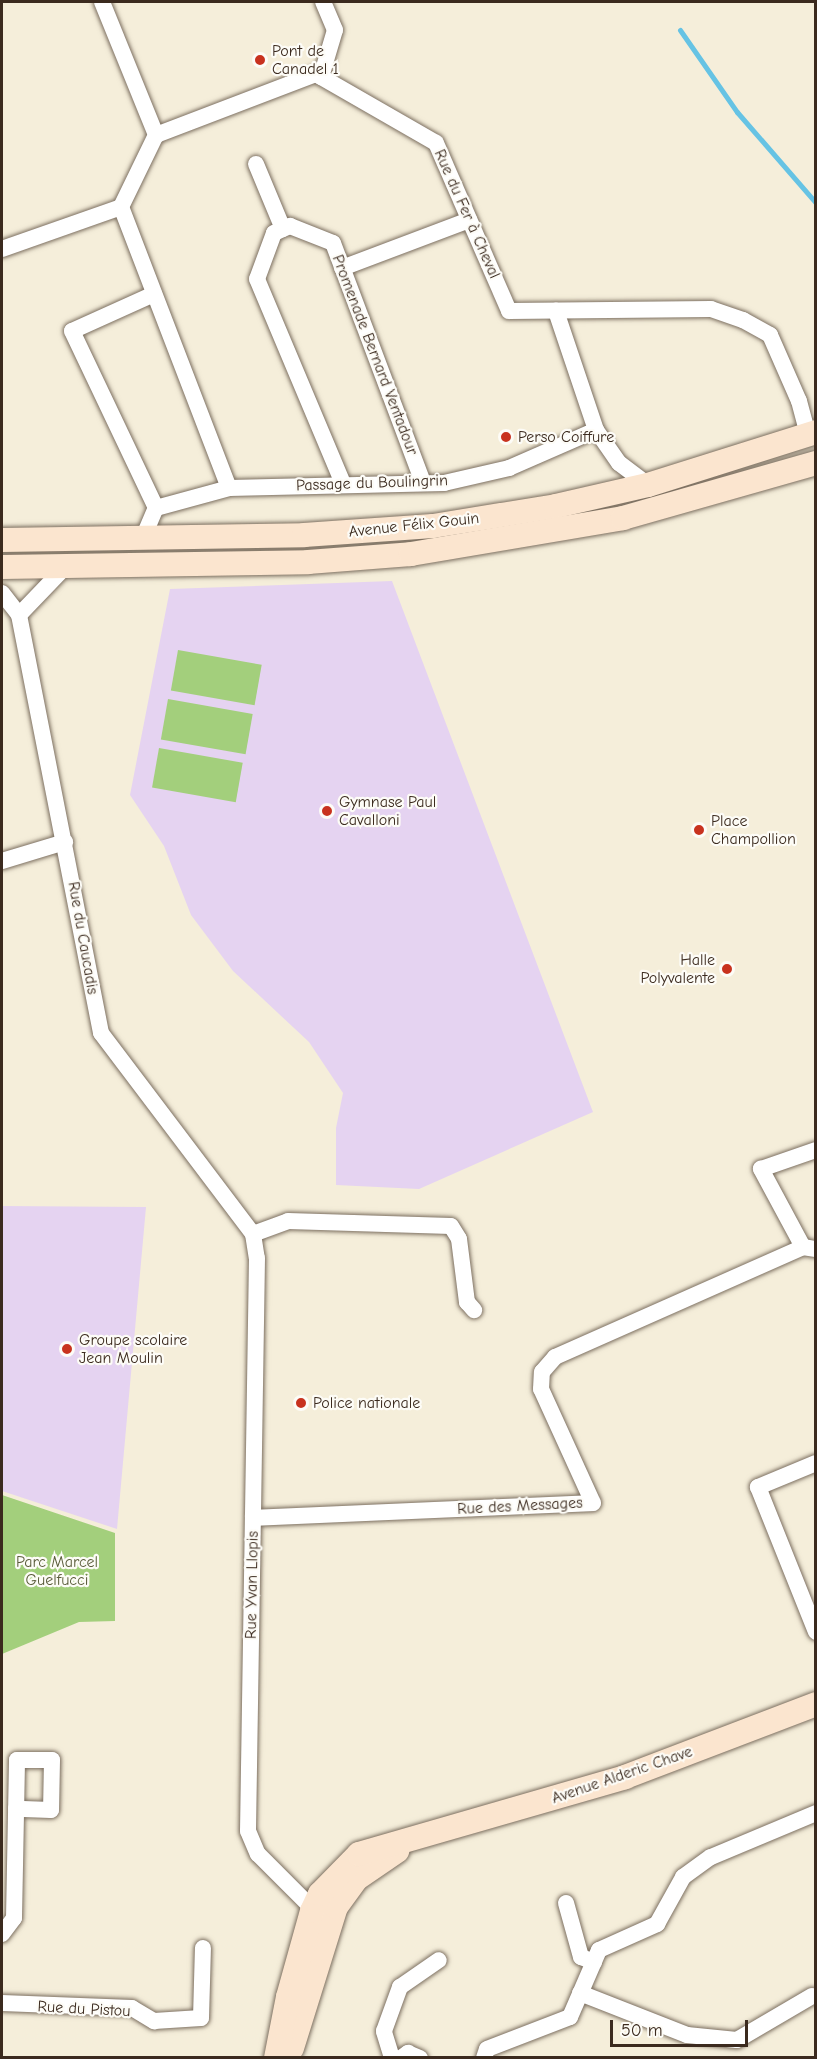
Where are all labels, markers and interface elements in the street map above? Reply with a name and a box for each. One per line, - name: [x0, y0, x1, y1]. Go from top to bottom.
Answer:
- place label: Pont de Canadel 1: [272, 41, 339, 79]
- marker: Pont de Canadel 1: [253, 53, 267, 67]
- street label: Rue du Fer à Cheval: [430, 146, 504, 282]
- street label: Promenade Bernard Ventadour: [328, 252, 422, 458]
- place label: Perso Coiffure: [518, 427, 614, 447]
- marker: Perso Coiffure: [499, 430, 513, 444]
- street label: Passage du Boulingrin: [296, 471, 448, 495]
- street label: Avenue Félix Gouin: [348, 509, 480, 541]
- place label: Gymnase Paul Cavalloni: [339, 792, 436, 830]
- marker: Gymnase Paul Cavalloni: [320, 804, 334, 818]
- place label: Place Champollion: [711, 811, 796, 849]
- marker: Place Champollion: [692, 823, 706, 837]
- street label: Rue du Caucadis: [64, 880, 102, 996]
- place label: Halle Polyvalente: [640, 950, 715, 988]
- marker: Halle Polyvalente: [720, 962, 734, 976]
- place label: Groupe scolaire Jean Moulin: [79, 1330, 187, 1368]
- marker: Groupe scolaire Jean Moulin: [60, 1342, 74, 1356]
- place label: Police nationale: [313, 1393, 420, 1413]
- marker: Police nationale: [294, 1396, 308, 1410]
- street label: Rue des Messages: [457, 1493, 583, 1519]
- street label: Rue Yvan Llopis: [241, 1531, 263, 1639]
- park label: Parc Marcel Guelfucci: [16, 1552, 98, 1590]
- street label: Avenue Alderic Chave: [549, 1742, 695, 1808]
- street label: Rue du Pistou: [37, 1997, 131, 2021]
- scale bar: [613, 2008, 751, 2046]
- text: 50 m: [621, 2020, 663, 2041]

